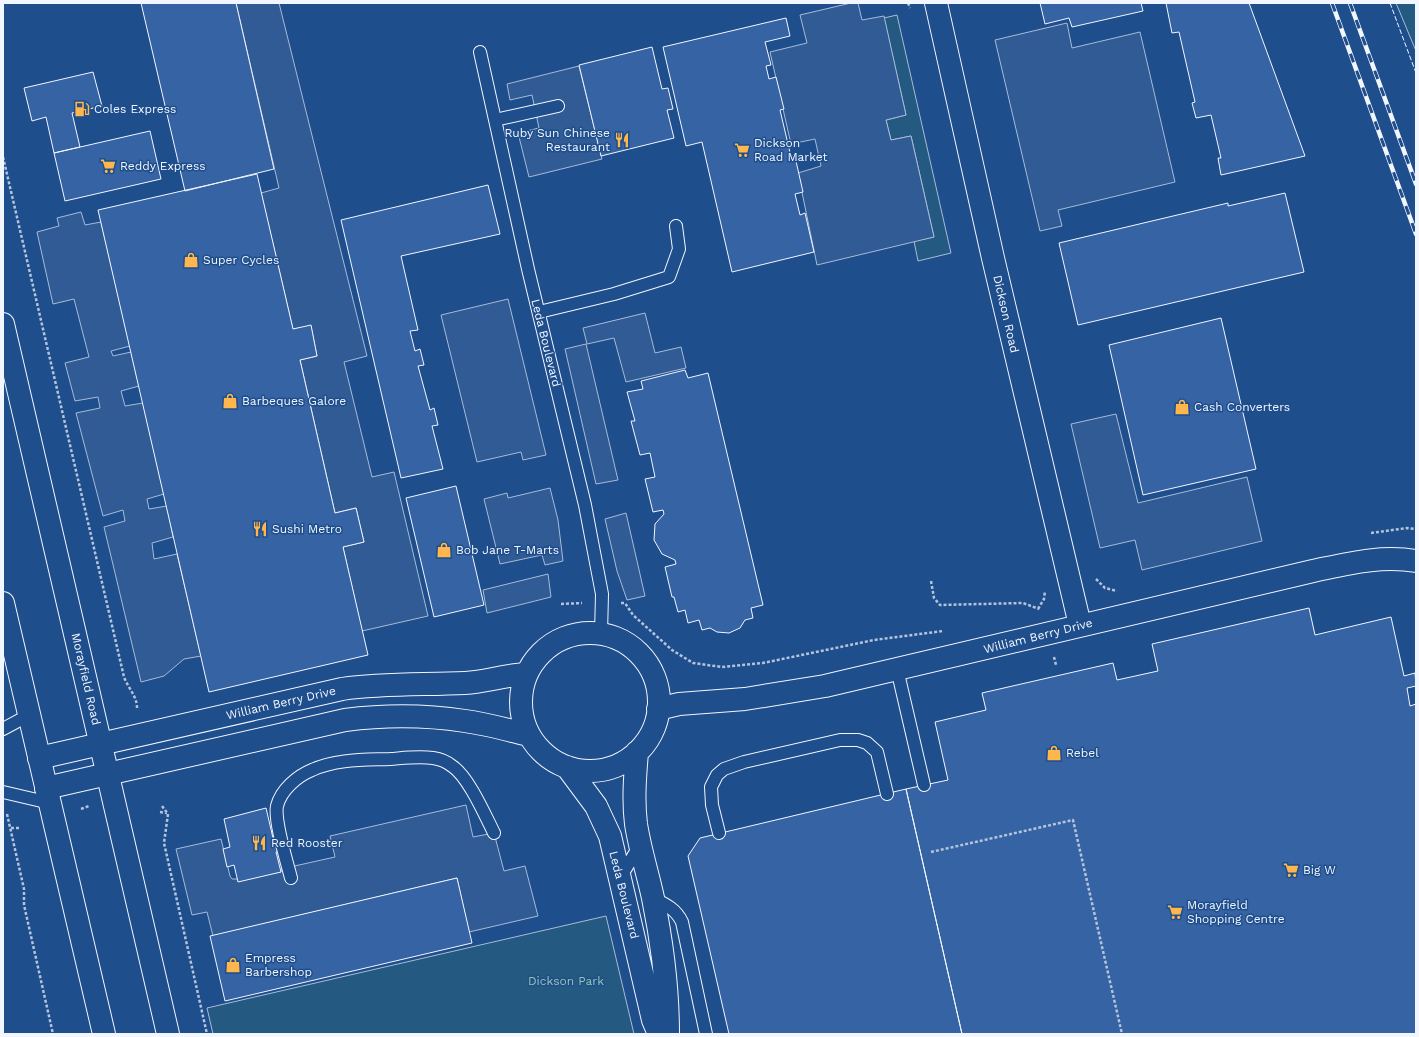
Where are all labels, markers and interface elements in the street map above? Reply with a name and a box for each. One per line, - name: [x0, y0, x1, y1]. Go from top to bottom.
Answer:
- fuel station icon: Coles Express: [73, 100, 91, 118]
- place label: Coles Express: [94, 102, 176, 116]
- place label: Ruby Sun Chinese Restaurant: [504, 126, 610, 154]
- restaurant icon: Ruby Sun Chinese Restaurant: [613, 131, 631, 149]
- place label: Dickson Road Market: [754, 136, 828, 164]
- supermarket icon: Dickson Road Market: [733, 141, 751, 159]
- supermarket icon: Reddy Express: [99, 157, 117, 175]
- place label: Reddy Express: [120, 159, 206, 173]
- shop icon: Super Cycles: [182, 251, 200, 269]
- place label: Super Cycles: [203, 253, 279, 267]
- street label: Dickson Road: [990, 274, 1022, 354]
- street label: Leda Boulevard: [528, 298, 564, 388]
- shop icon: Barbeques Galore: [221, 392, 239, 410]
- place label: Barbeques Galore: [242, 394, 346, 408]
- shop icon: Cash Converters: [1173, 398, 1191, 416]
- place label: Cash Converters: [1194, 400, 1290, 414]
- restaurant icon: Sushi Metro: [251, 520, 269, 538]
- place label: Sushi Metro: [272, 522, 342, 536]
- shop icon: Bob Jane T-Marts: [435, 541, 453, 559]
- place label: Bob Jane T-Marts: [456, 543, 559, 557]
- street label: William Berry Drive: [982, 616, 1094, 656]
- street label: Morayfield Road: [69, 632, 103, 726]
- street label: William Berry Drive: [225, 684, 337, 722]
- shop icon: Rebel: [1045, 744, 1063, 762]
- place label: Rebel: [1066, 746, 1099, 760]
- restaurant icon: Red Rooster: [250, 834, 268, 852]
- place label: Red Rooster: [271, 836, 343, 850]
- street label: Leda Boulevard: [606, 850, 642, 940]
- supermarket icon: Big W: [1282, 861, 1300, 879]
- place label: Big W: [1303, 863, 1336, 877]
- place label: Morayfield Shopping Centre: [1187, 898, 1285, 926]
- supermarket icon: Morayfield Shopping Centre: [1166, 903, 1184, 921]
- place label: Empress Barbershop: [245, 951, 312, 979]
- shop icon: Empress Barbershop: [224, 956, 242, 974]
- park label: Dickson Park: [528, 974, 604, 988]

